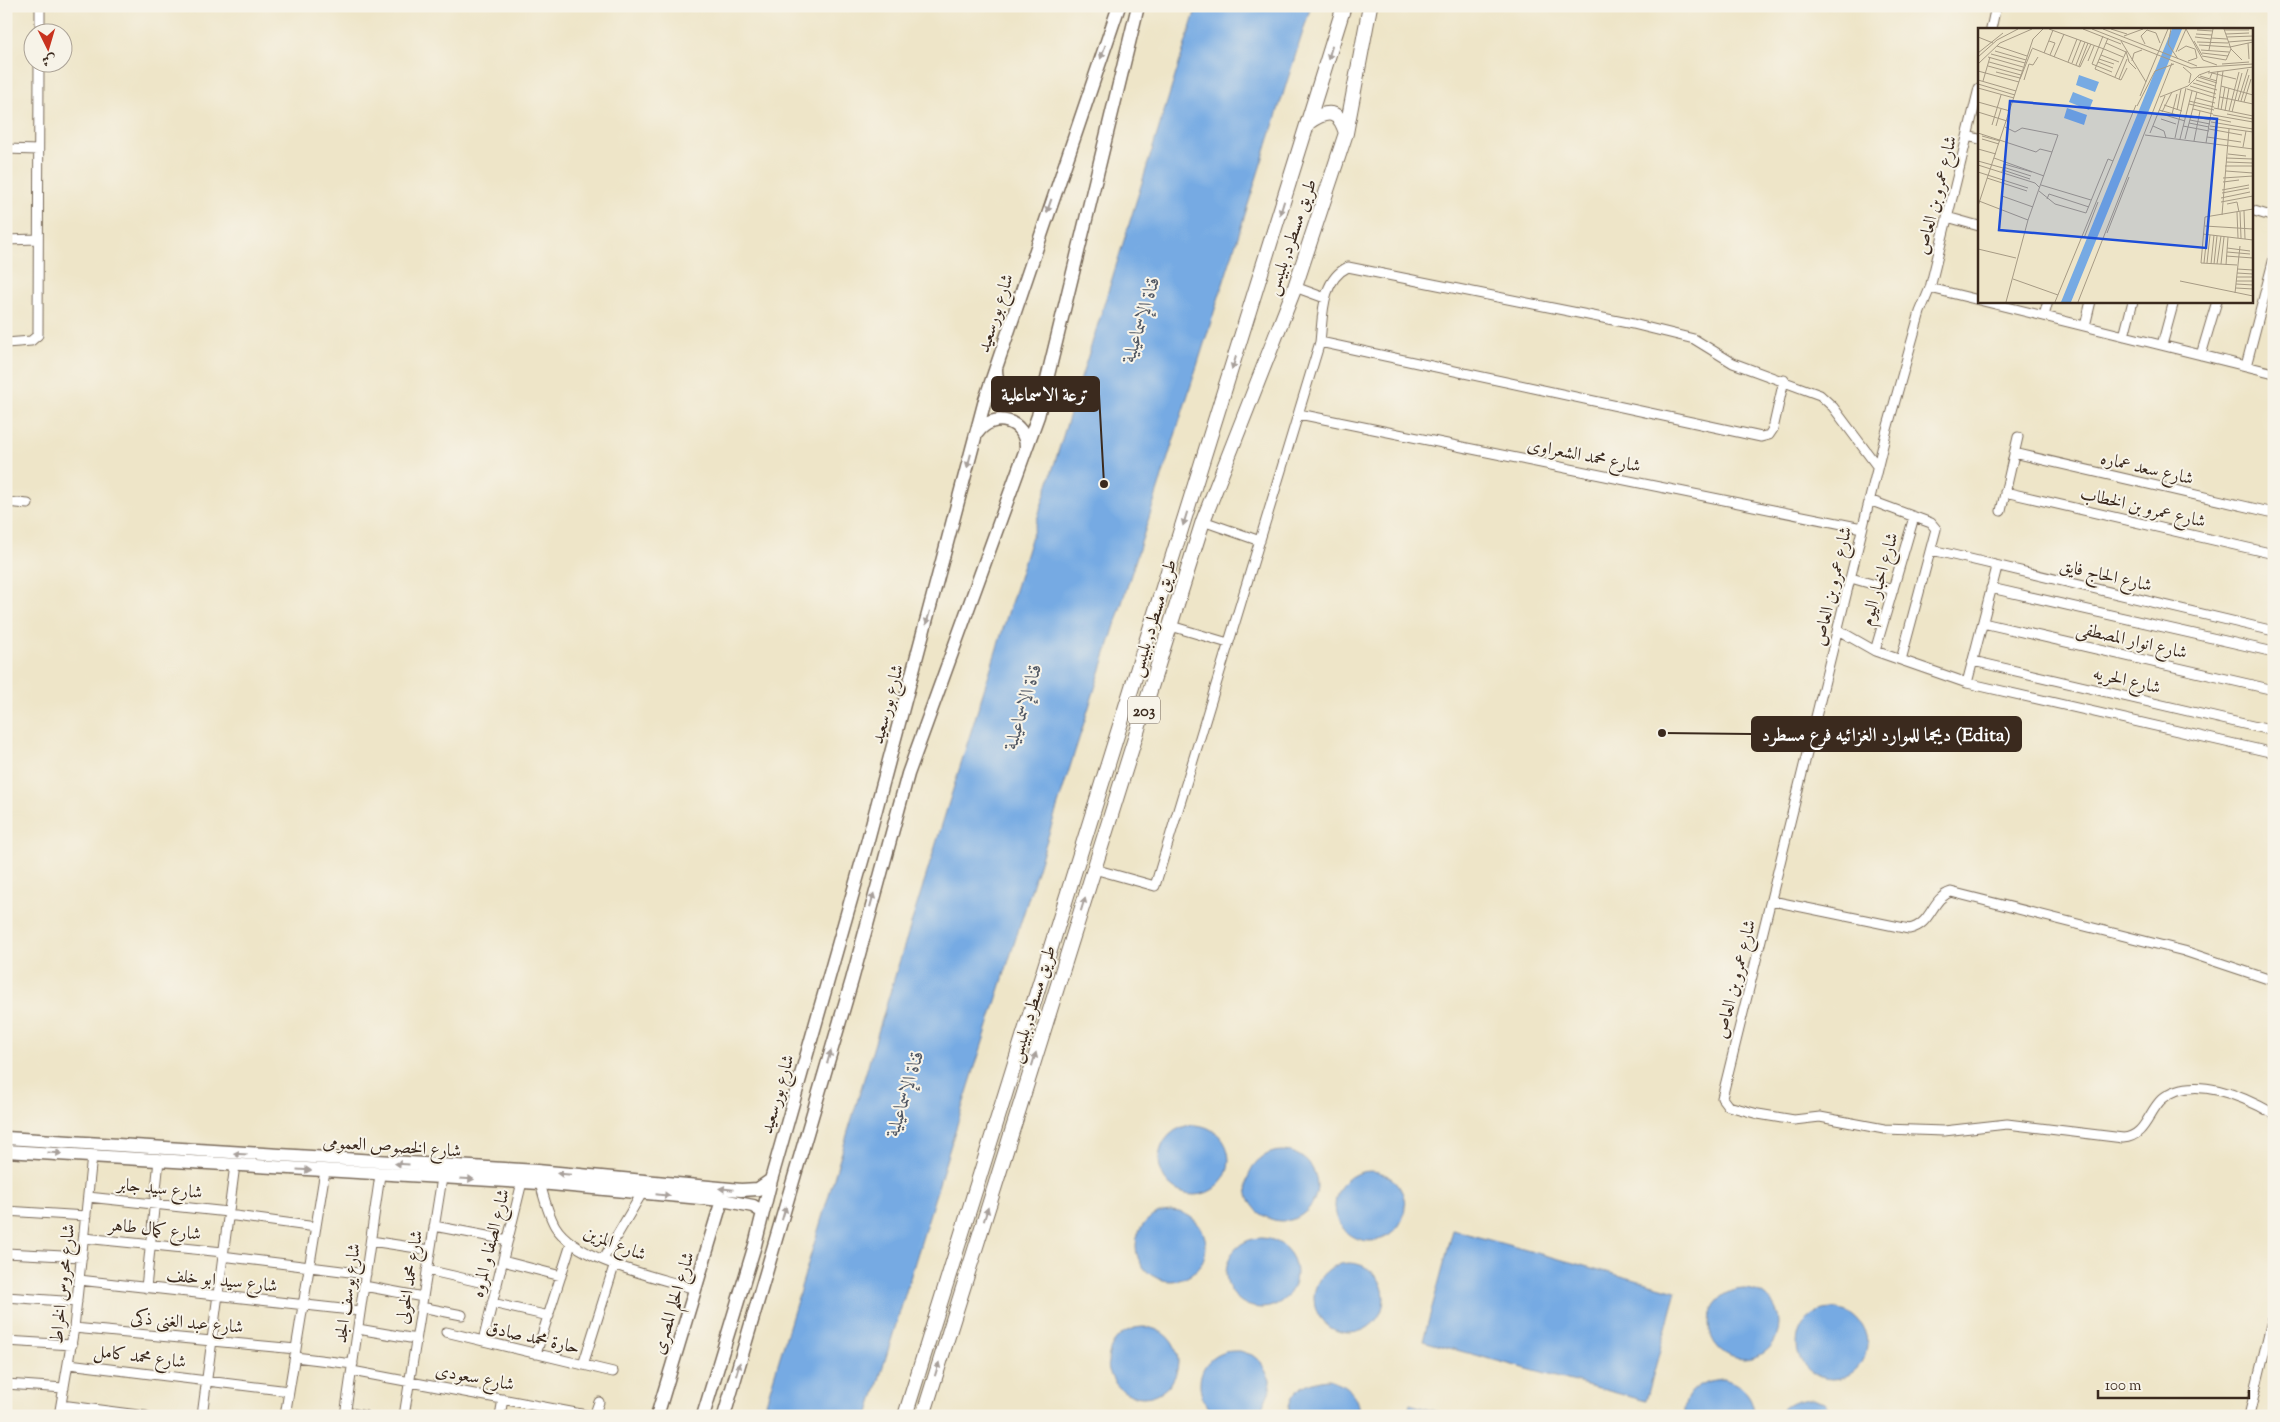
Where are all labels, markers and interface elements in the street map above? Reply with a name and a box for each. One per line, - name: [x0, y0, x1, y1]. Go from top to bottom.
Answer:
- north arrow: [22, 22, 72, 72]
- inset map: [1978, 28, 2252, 302]
- one-way arrow: [1099, 45, 1106, 60]
- one-way arrow: [1326, 46, 1334, 61]
- text: ش: [41, 48, 57, 70]
- street label: شارع عمرو بن العاص: [1911, 133, 1965, 258]
- street label: طريق مسطرد, بلبيس: [1261, 176, 1325, 299]
- one-way arrow: [1045, 198, 1052, 213]
- one-way arrow: [1277, 201, 1285, 216]
- street label: شارع بورسعيد: [972, 271, 1022, 356]
- water label: قناة الإسماعيلية: [1116, 273, 1168, 368]
- one-way arrow: [1229, 356, 1237, 371]
- callout: ترعة الاسماعلية: [992, 377, 1099, 411]
- text: ترعة الاسماعلية: [1001, 383, 1089, 410]
- street label: شارع محمد الشعراوى: [1524, 433, 1643, 481]
- street label: شارع سعد عماره: [2097, 447, 2196, 493]
- one-way arrow: [965, 453, 973, 468]
- street label: شارع عمرو بن الخطاب: [2077, 482, 2208, 536]
- one-way arrow: [1181, 511, 1189, 526]
- street label: شارع عمرو بن العاص: [1808, 524, 1860, 649]
- street label: شارع اخبار اليوم: [1855, 530, 1908, 630]
- street label: شارع الحاج فايق: [2057, 554, 2154, 601]
- street label: طريق مسطرد, بلبيس: [1125, 557, 1185, 681]
- one-way arrow: [924, 610, 932, 625]
- street label: شارع انوار المصطفى: [2074, 617, 2190, 667]
- water label: قناة الإسماعيلية: [998, 660, 1050, 755]
- street label: شارع بورسعيد: [866, 662, 912, 747]
- street label: شارع الحريه: [2090, 662, 2163, 702]
- road number: 203: [1128, 696, 1160, 724]
- callout: ديجما للموارد الغزائيه فرع مسطرد (Edita): [1752, 717, 2021, 751]
- text: ديجما للموارد الغزائيه فرع مسطرد (Edita): [1761, 723, 2011, 750]
- one-way arrow: [869, 893, 877, 908]
- one-way arrow: [1079, 896, 1087, 911]
- street label: شارع عمرو بن العاص: [1710, 917, 1764, 1042]
- street label: طريق مسطرد, بلبيس: [1004, 943, 1064, 1067]
- water label: قناة الإسماعيلية: [880, 1047, 932, 1142]
- one-way arrow: [826, 1049, 834, 1064]
- one-way arrow: [1031, 1051, 1039, 1066]
- street label: شارع بورسعيد: [755, 1052, 803, 1137]
- street label: شارع الخصوص العمومى: [322, 1130, 462, 1166]
- one-way arrow: [231, 1149, 247, 1157]
- one-way arrow: [47, 1150, 63, 1158]
- one-way arrow: [393, 1160, 409, 1168]
- one-way arrow: [297, 1166, 313, 1174]
- one-way arrow: [556, 1169, 572, 1177]
- street label: شارع سيد جابر: [114, 1172, 204, 1207]
- one-way arrow: [459, 1175, 475, 1183]
- one-way arrow: [717, 1185, 733, 1193]
- street label: شارع الصفا و المروه: [466, 1186, 518, 1301]
- one-way arrow: [656, 1191, 672, 1199]
- one-way arrow: [780, 1205, 788, 1220]
- one-way arrow: [982, 1206, 990, 1221]
- street label: شارع كمال طاهر: [105, 1213, 202, 1249]
- street label: شارع المزين: [579, 1220, 650, 1269]
- street label: شارع محروس الخراط: [45, 1223, 83, 1346]
- street label: شارع محمد الخولى: [391, 1228, 431, 1326]
- street label: شارع يوسف الجد: [329, 1242, 369, 1345]
- street label: شارع الحلم المصرى: [647, 1249, 706, 1359]
- street label: شارع سيد ابو خلف: [165, 1263, 279, 1301]
- street label: شارع عبد الغنى ذكى: [129, 1305, 244, 1342]
- street label: حارة محمد صادق: [483, 1316, 582, 1362]
- street label: شارع محمد كامل: [92, 1339, 188, 1377]
- street label: شارع سعودى: [433, 1359, 516, 1399]
- one-way arrow: [735, 1361, 743, 1376]
- one-way arrow: [934, 1362, 942, 1377]
- scale bar: [2098, 1367, 2249, 1399]
- text: 100 m: [2105, 1376, 2142, 1397]

